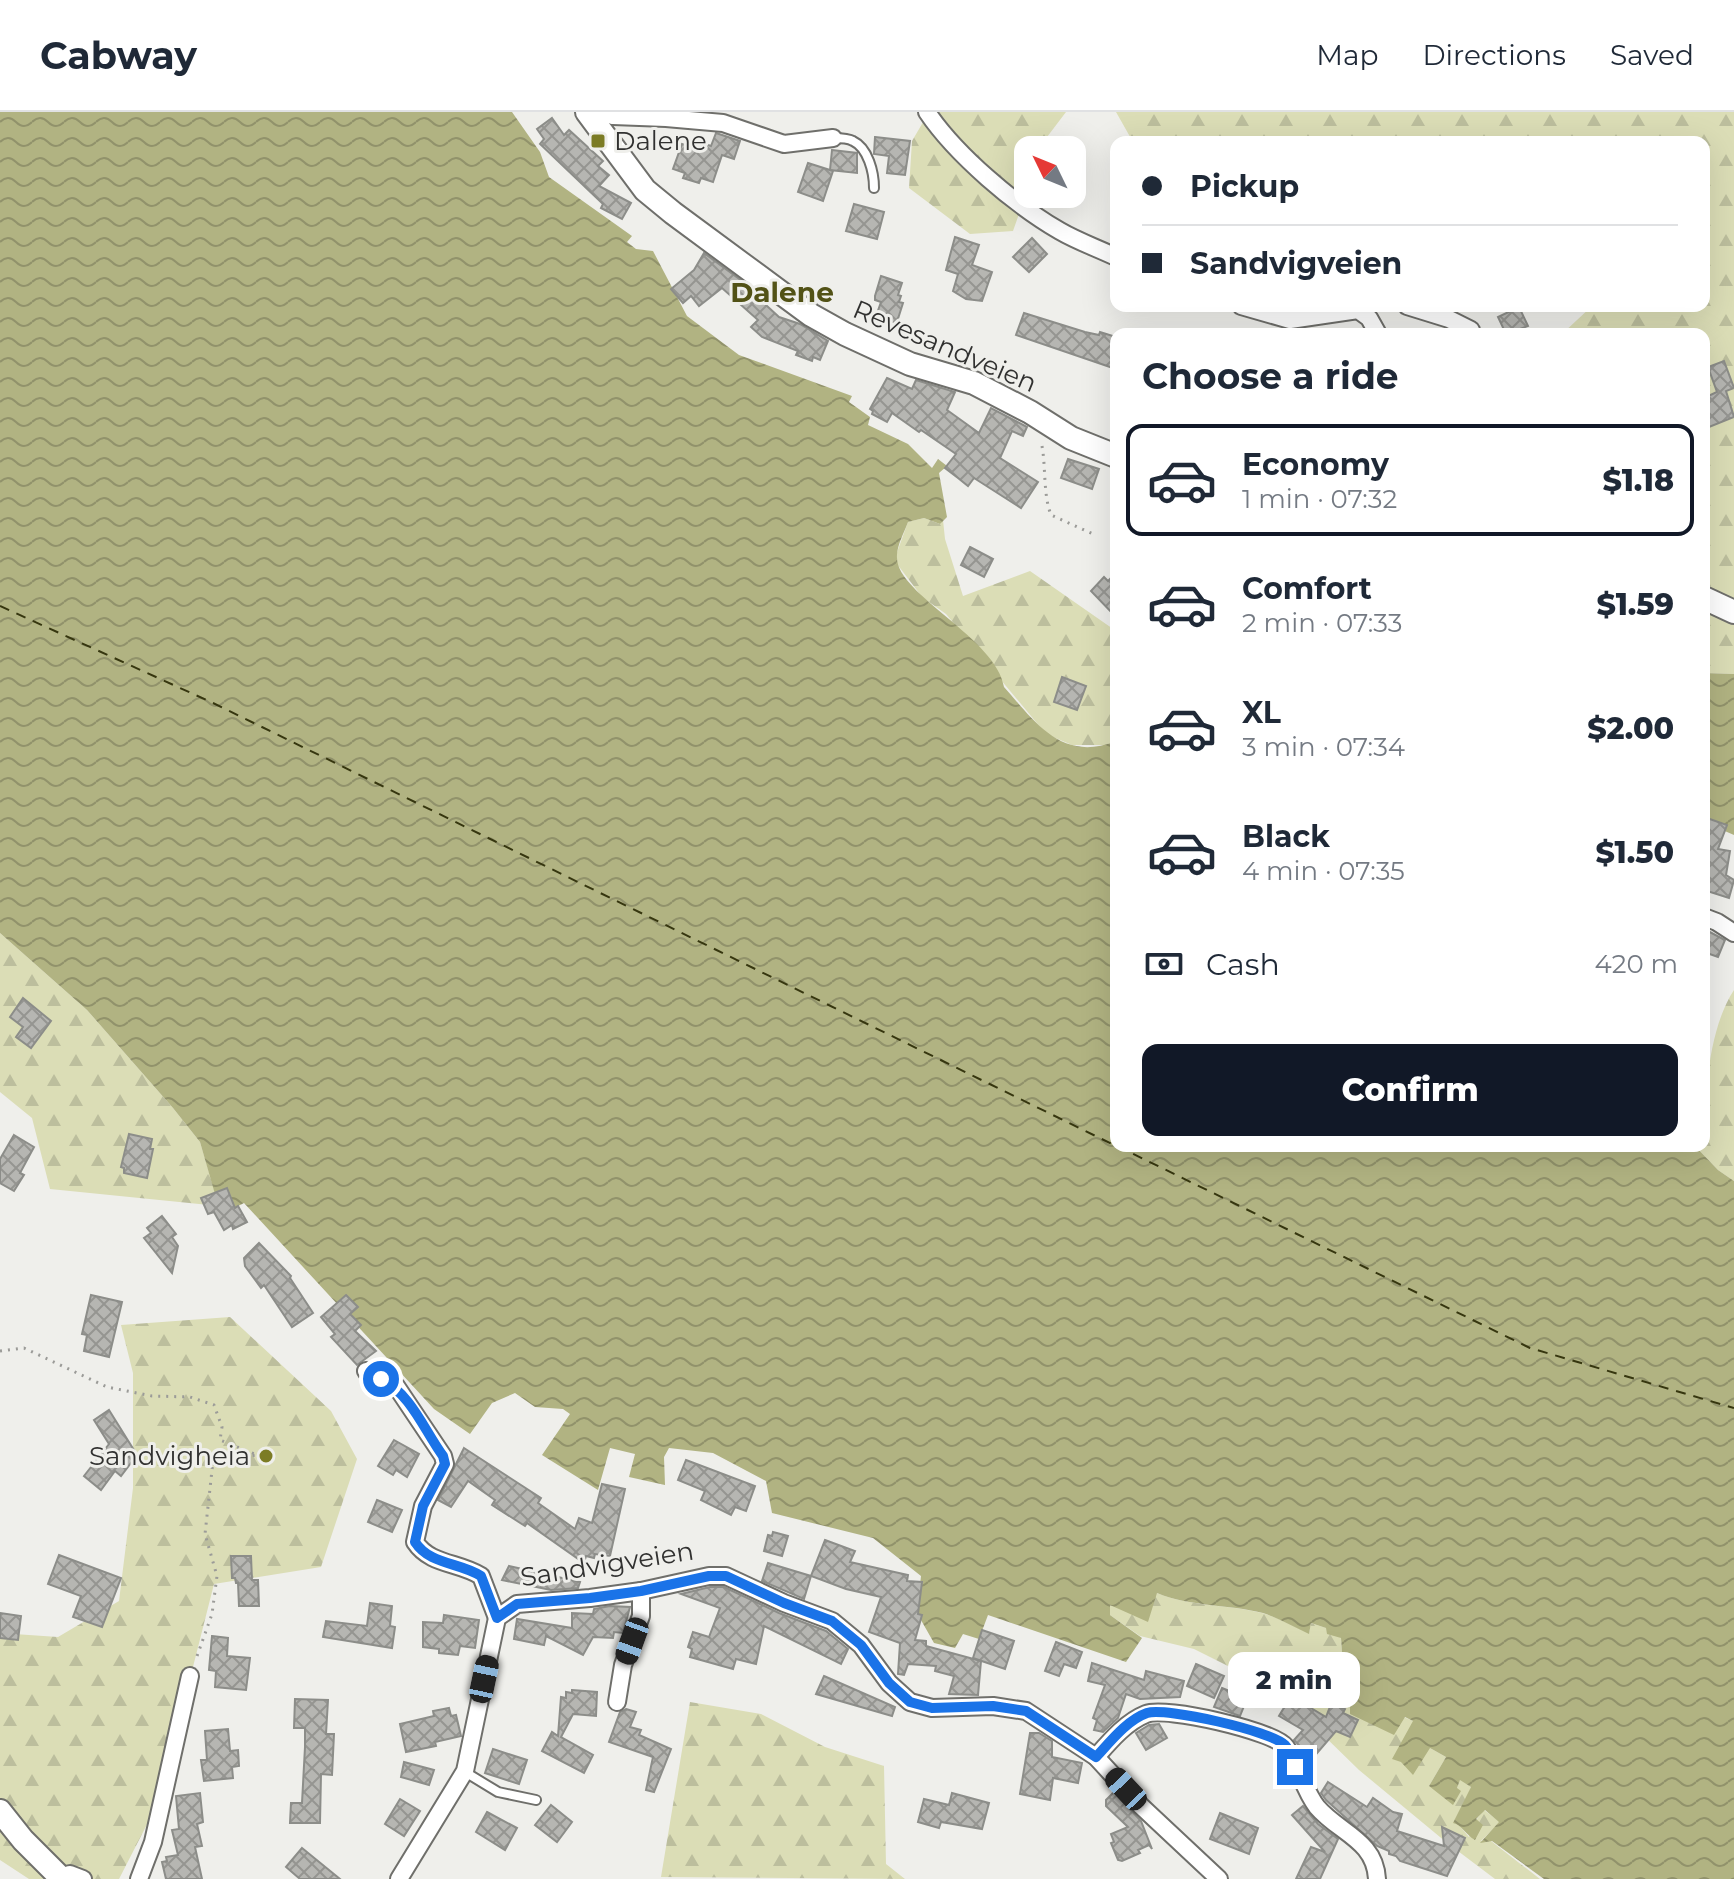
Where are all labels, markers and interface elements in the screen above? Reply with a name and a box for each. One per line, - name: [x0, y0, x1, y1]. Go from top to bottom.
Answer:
- text: Cabway: [40, 32, 197, 79]
- text: Map: [1316, 38, 1378, 72]
- text: Directions: [1422, 38, 1566, 72]
- text: Saved: [1610, 38, 1694, 72]
- place label: Dalene: [614, 125, 707, 157]
- marker: Dalene: [589, 132, 607, 150]
- north arrow: [1014, 136, 1086, 208]
- map controls: [1014, 136, 1086, 208]
- text: Pickup: [1190, 168, 1299, 205]
- text: Sandvigveien: [1190, 245, 1402, 282]
- district label: Dalene: [730, 275, 834, 309]
- street label: Revesandveien: [848, 293, 1042, 399]
- text: Choose a ride: [1142, 354, 1399, 398]
- icon: car: [1146, 444, 1218, 516]
- text: Economy: [1242, 446, 1389, 483]
- text: $1.18: [1603, 462, 1674, 499]
- text: 1 min · 07:32: [1242, 483, 1397, 515]
- icon: car: [1146, 568, 1218, 640]
- text: Comfort: [1242, 570, 1372, 607]
- text: $1.59: [1597, 586, 1674, 623]
- text: 2 min · 07:33: [1242, 607, 1402, 639]
- icon: car: [1146, 692, 1218, 764]
- text: XL: [1242, 694, 1281, 731]
- text: $2.00: [1587, 710, 1674, 747]
- text: 3 min · 07:34: [1242, 731, 1405, 763]
- icon: car: [1146, 816, 1218, 888]
- text: Black: [1242, 818, 1330, 855]
- text: $1.50: [1595, 834, 1674, 871]
- text: 4 min · 07:35: [1242, 855, 1405, 887]
- icon: cash: [1142, 942, 1186, 986]
- text: Cash: [1206, 946, 1280, 983]
- text: 420 m: [1595, 948, 1678, 980]
- button: Confirm: [1142, 1044, 1678, 1136]
- route start: [363, 1361, 399, 1397]
- place label: Sandvigheia: [89, 1440, 250, 1472]
- marker: Sandvigheia: [257, 1447, 275, 1465]
- street label: Sandvigveien: [518, 1534, 696, 1594]
- car: [613, 1614, 651, 1668]
- callout: 2 min: [1229, 1651, 1361, 1707]
- car: [467, 1653, 501, 1705]
- text: 2 min: [1256, 1664, 1332, 1696]
- route end: [1277, 1749, 1313, 1785]
- car: [1101, 1763, 1151, 1815]

